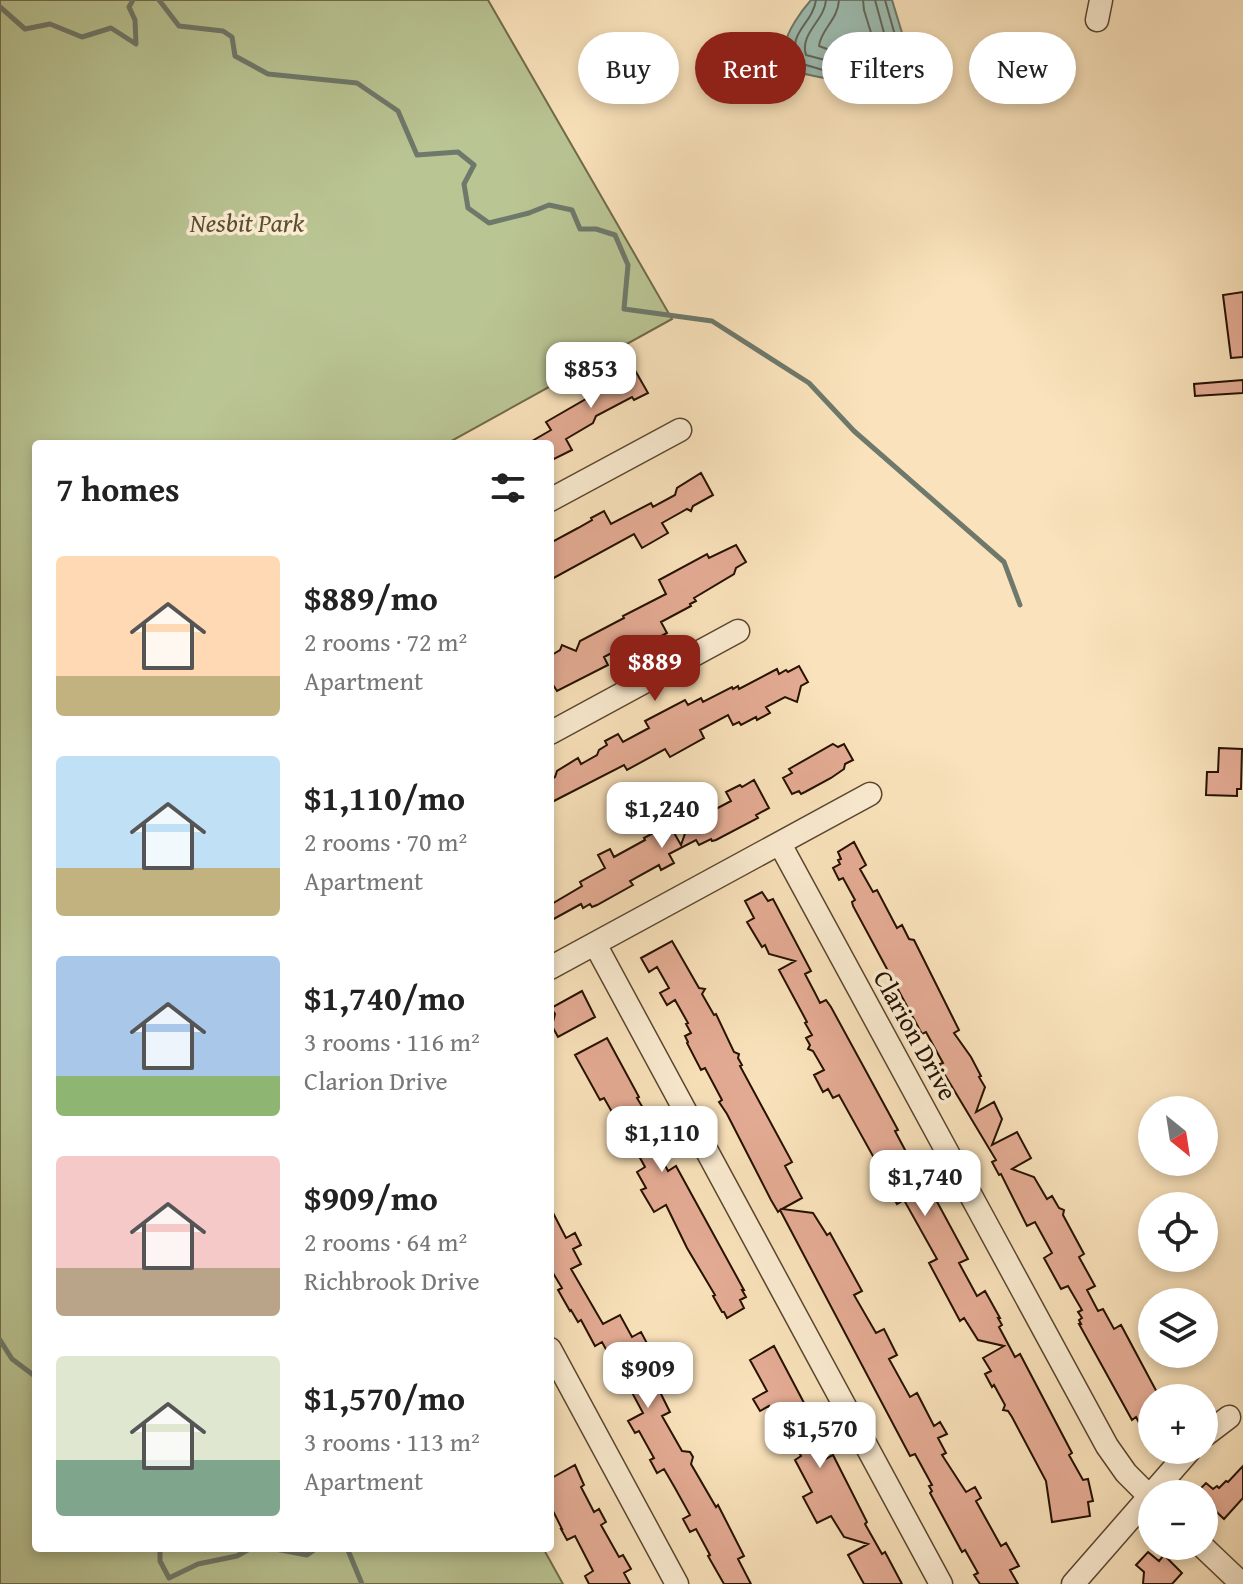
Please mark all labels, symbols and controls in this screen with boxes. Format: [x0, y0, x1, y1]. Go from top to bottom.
chip: Buy [578, 32, 679, 104]
chip: Rent [695, 32, 806, 104]
chip: Filters [822, 32, 953, 104]
chip: New [969, 32, 1076, 104]
park label: Nesbit Park [189, 203, 304, 242]
pin: $853 [544, 342, 638, 410]
text: $853 [564, 348, 618, 387]
text: 7 homes [56, 464, 180, 513]
icon: filters [486, 466, 530, 510]
text: $889/mo [304, 573, 438, 622]
icon: home [120, 588, 216, 684]
text: 2 rooms · 72 m² [304, 622, 467, 661]
pin: $889 [608, 635, 702, 703]
text: $889 [628, 641, 682, 680]
text: Apartment [304, 661, 423, 700]
text: $1,110/mo [304, 773, 465, 822]
pin: $1,240 [597, 782, 727, 850]
icon: home [120, 788, 216, 884]
text: $1,240 [625, 788, 699, 827]
text: 2 rooms · 70 m² [304, 822, 467, 861]
text: Apartment [304, 861, 423, 900]
street label: Clarion Drive [864, 963, 968, 1107]
text: $1,740/mo [304, 973, 465, 1022]
icon: home [120, 988, 216, 1084]
text: 3 rooms · 116 m² [304, 1022, 480, 1061]
text: Clarion Drive [304, 1061, 448, 1100]
north arrow [1138, 1096, 1218, 1176]
map controls [1138, 1096, 1218, 1560]
pin: $1,110 [597, 1106, 727, 1174]
text: $1,110 [625, 1112, 699, 1151]
pin: $1,740 [860, 1150, 990, 1218]
text: $1,740 [888, 1156, 962, 1195]
text: $909/mo [304, 1173, 438, 1222]
icon: home [120, 1188, 216, 1284]
button: locate [1138, 1192, 1218, 1272]
text: 2 rooms · 64 m² [304, 1222, 467, 1261]
text: Richbrook Drive [304, 1261, 480, 1300]
button: layers [1138, 1288, 1218, 1368]
pin: $909 [601, 1342, 695, 1410]
text: $909 [621, 1348, 675, 1387]
text: $1,570/mo [304, 1373, 465, 1422]
button: + [1138, 1384, 1218, 1464]
icon: home [120, 1388, 216, 1484]
pin: $1,570 [755, 1402, 885, 1470]
text: $1,570 [783, 1408, 857, 1447]
text: 3 rooms · 113 m² [304, 1422, 480, 1461]
text: Apartment [304, 1461, 423, 1500]
button: − [1138, 1480, 1218, 1560]

